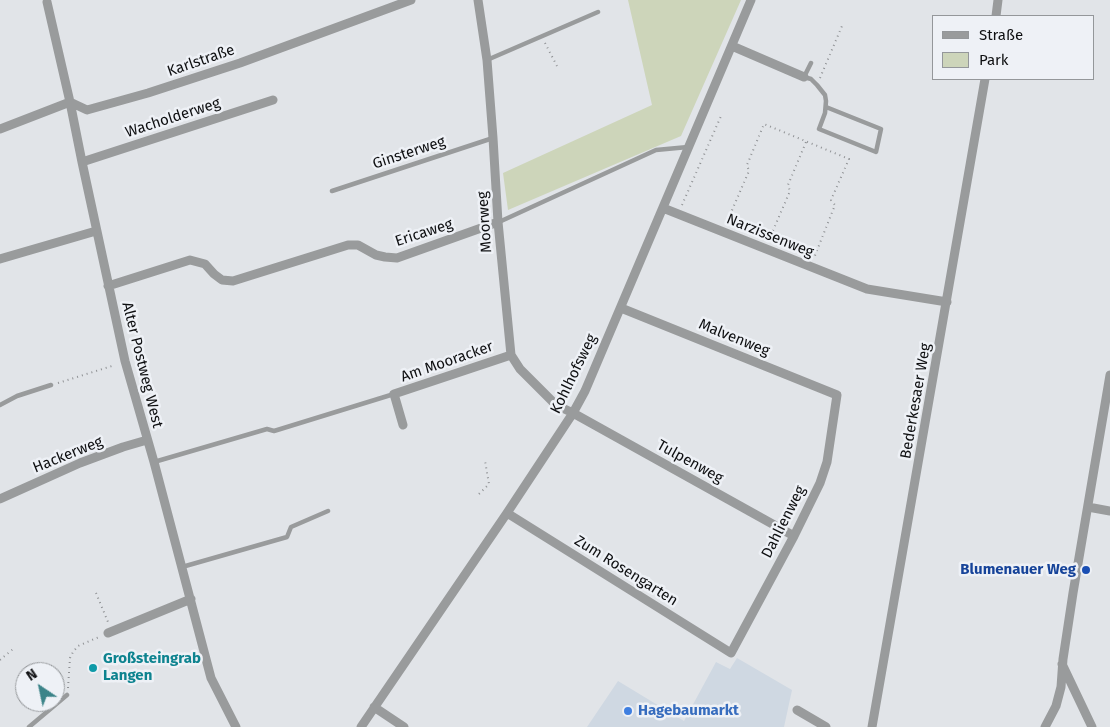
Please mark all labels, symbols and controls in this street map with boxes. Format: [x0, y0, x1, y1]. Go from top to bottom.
legend [932, 15, 1095, 80]
text: Straße [979, 26, 1023, 44]
street label: Karlstraße [165, 41, 237, 81]
text: Park [979, 51, 1009, 69]
street label: Wacholderweg [123, 94, 223, 142]
street label: Ginsterweg [370, 133, 448, 173]
street label: Moorweg [474, 191, 496, 253]
street label: Narzissenweg [724, 210, 816, 262]
street label: Ericaweg [393, 215, 455, 251]
street label: Alter Postweg West [118, 300, 166, 430]
street label: Malvenweg [696, 316, 772, 360]
street label: Kohlhofsweg [547, 331, 601, 417]
street label: Am Mooracker [398, 338, 496, 386]
street label: Bederkesaer Weg [897, 342, 935, 460]
street label: Hackerweg [30, 433, 106, 477]
street label: Tulpenweg [654, 436, 726, 488]
street label: Dahlienweg [758, 483, 810, 561]
street label: Zum Rosengarten [571, 532, 681, 610]
place label: Blumenauer Weg [960, 561, 1076, 579]
marker: Blumenauer Weg [1080, 564, 1092, 576]
place label: Großsteingrab Langen [103, 650, 201, 685]
north arrow [15, 662, 65, 712]
marker: Großsteingrab Langen [87, 662, 99, 674]
text: N [23, 665, 40, 685]
place label: Hagebaumarkt [638, 702, 739, 720]
marker: Hagebaumarkt [622, 705, 634, 717]

